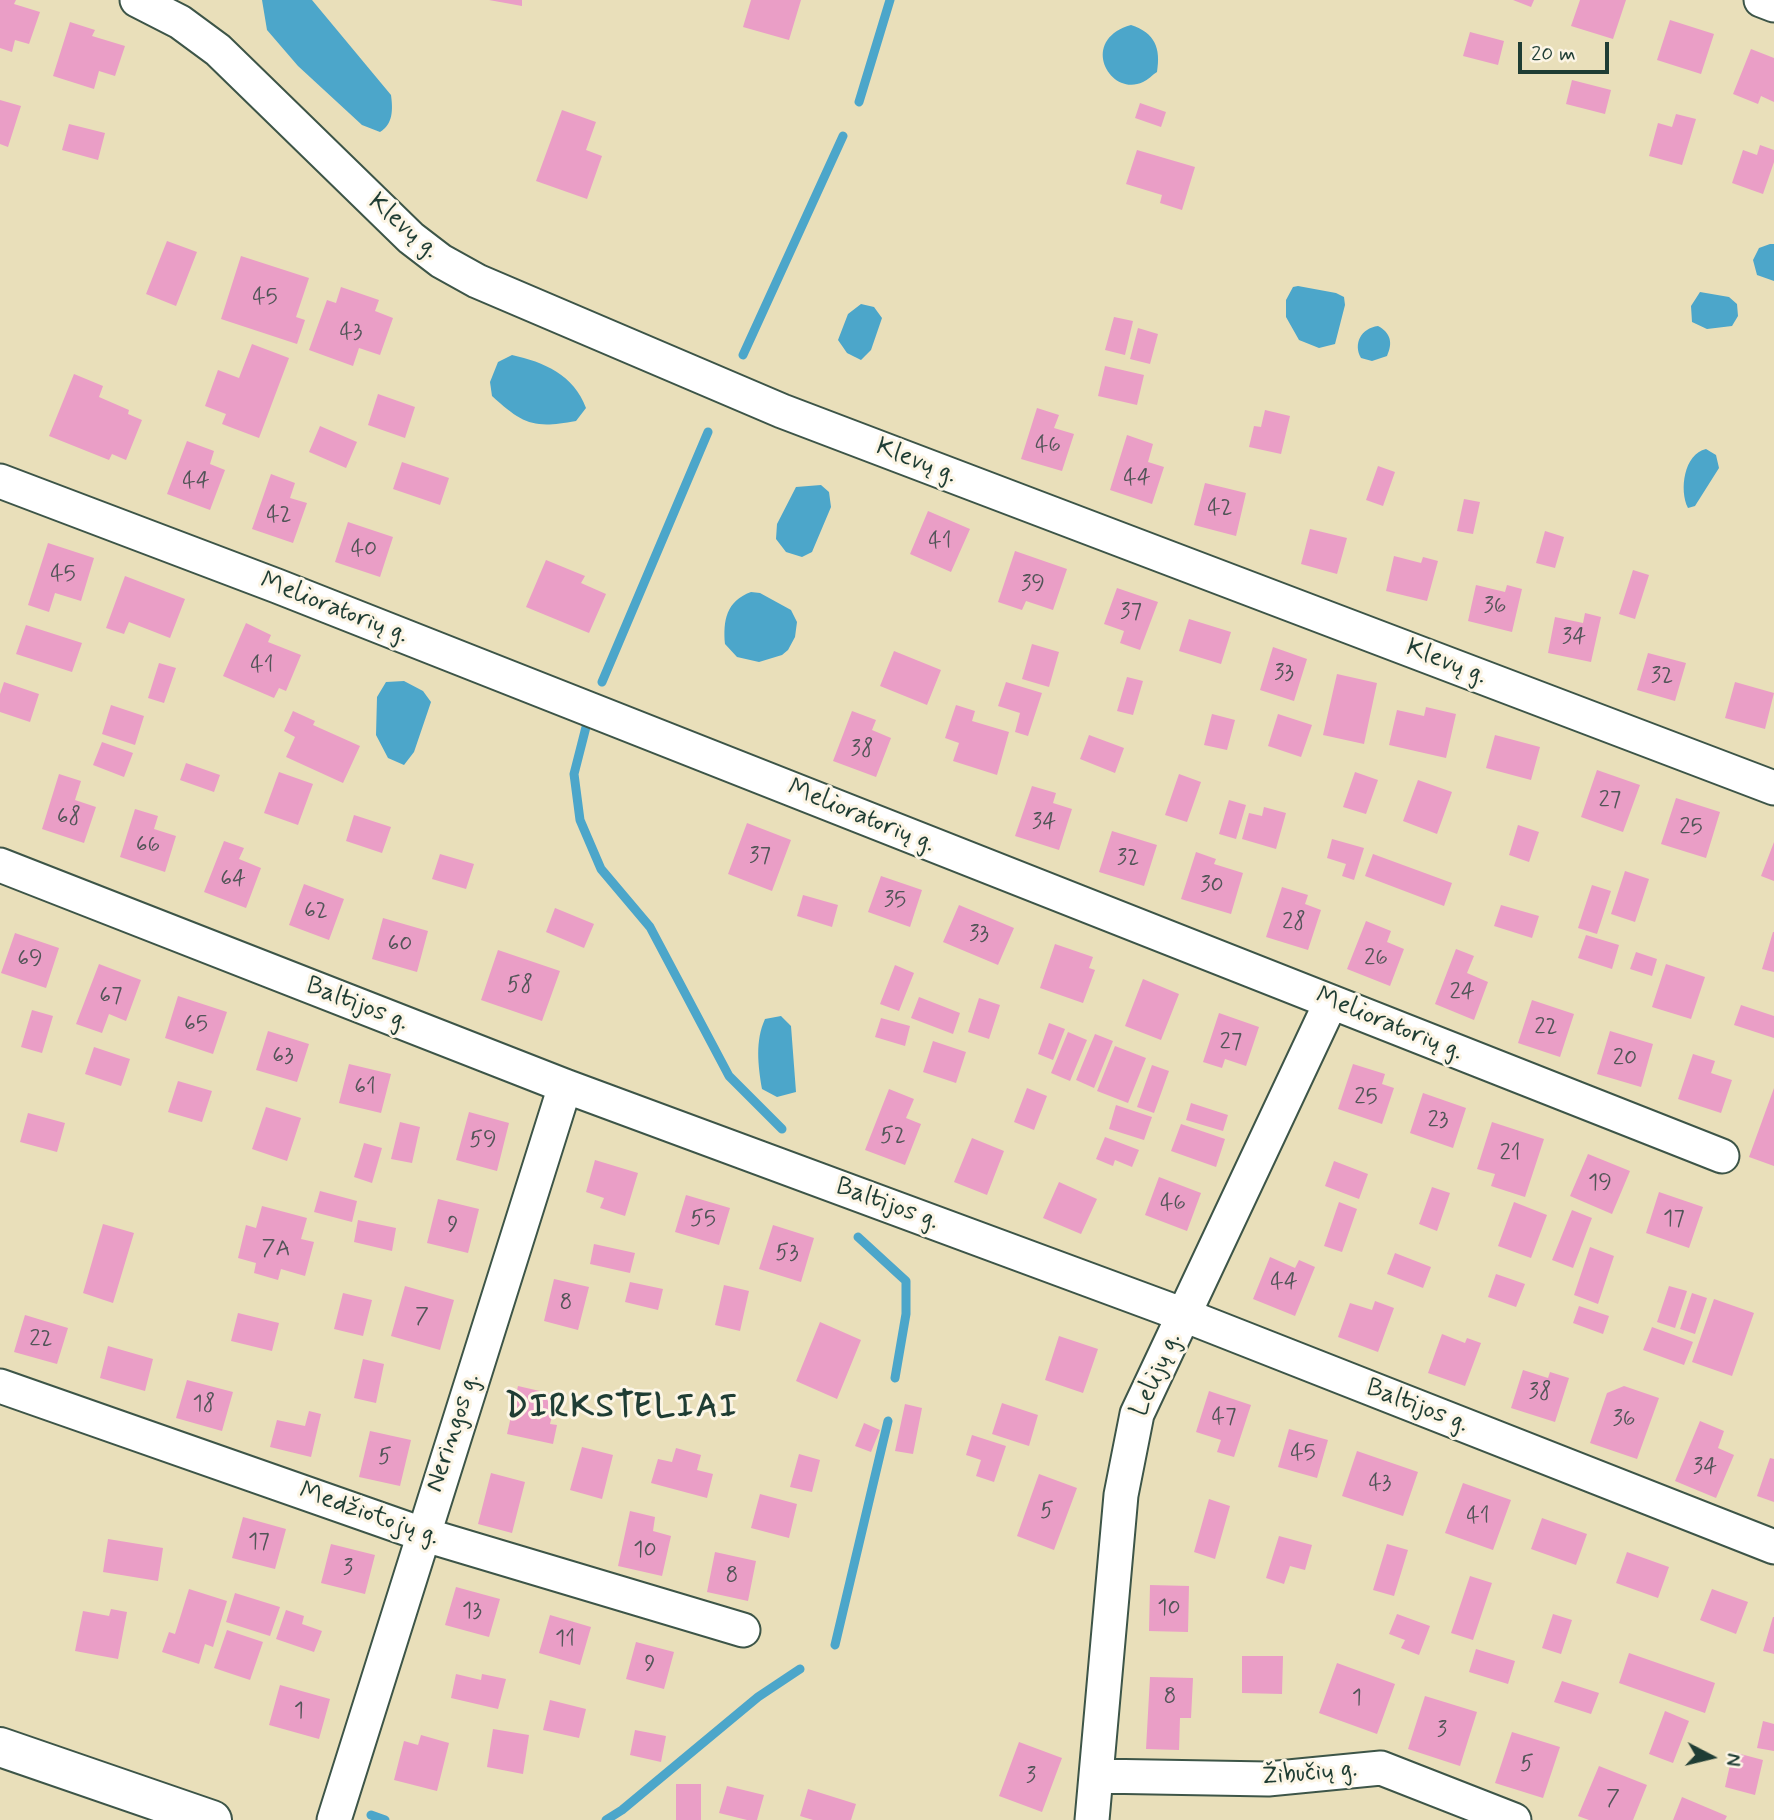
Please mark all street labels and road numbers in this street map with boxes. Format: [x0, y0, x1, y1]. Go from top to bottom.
street label: Klevų g. [361, 188, 445, 266]
street label: Klevų g. [871, 432, 961, 492]
street label: Melioratorių g. [255, 566, 413, 652]
street label: Klevų g. [1401, 633, 1491, 693]
street label: Melioratorių g. [783, 773, 939, 861]
street label: Baltijos g. [301, 971, 413, 1039]
street label: Melioratorių g. [1311, 981, 1467, 1069]
street label: Baltijos g. [831, 1172, 943, 1238]
street label: Lelijų g. [1125, 1328, 1189, 1422]
street label: Neringos g. [420, 1370, 488, 1496]
street label: Baltijos g. [1361, 1373, 1473, 1441]
street label: Medžiotojų g. [295, 1476, 443, 1554]
street label: Žibučių g. [1261, 1754, 1359, 1794]

